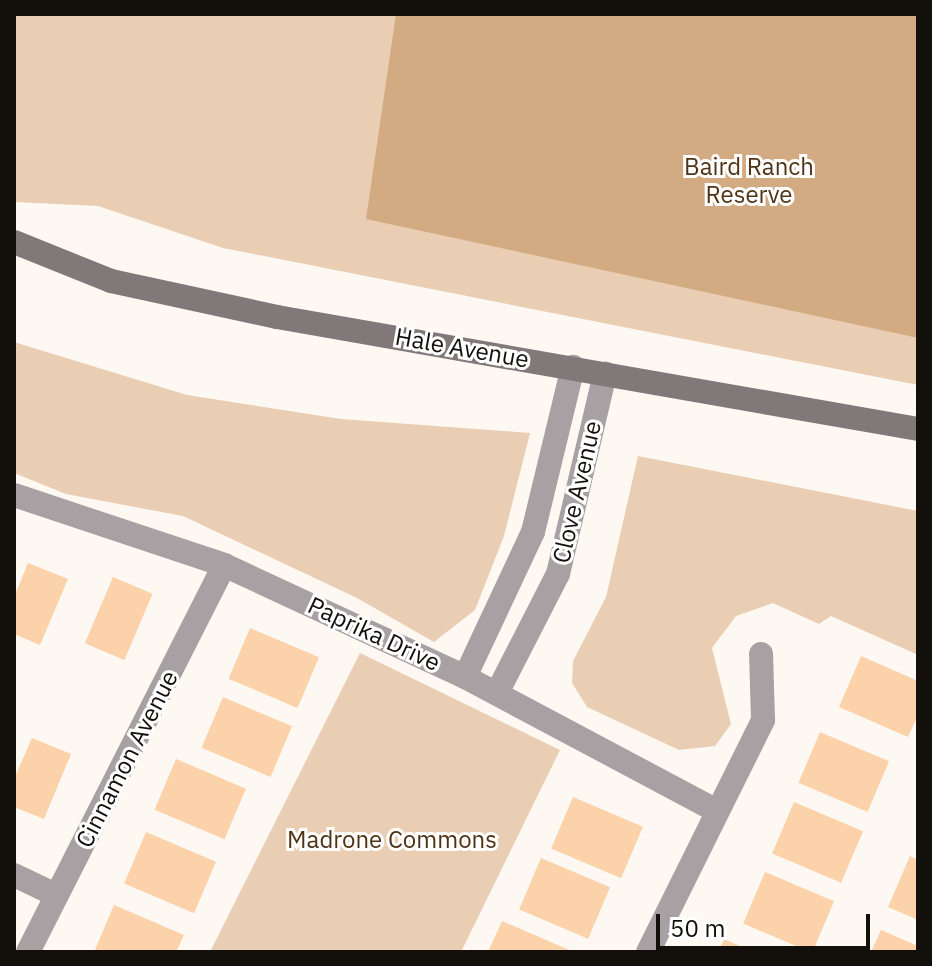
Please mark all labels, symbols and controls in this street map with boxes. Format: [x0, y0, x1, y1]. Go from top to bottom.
park label: Baird Ranch Reserve [684, 153, 814, 209]
street label: Hale Avenue [393, 322, 531, 374]
street label: Clove Avenue [547, 418, 607, 566]
street label: Paprika Drive [303, 591, 445, 677]
street label: Cinnamon Avenue [70, 666, 184, 852]
park label: Madrone Commons [287, 826, 497, 854]
scale bar [660, 898, 874, 948]
text: 50 m [670, 912, 725, 944]

